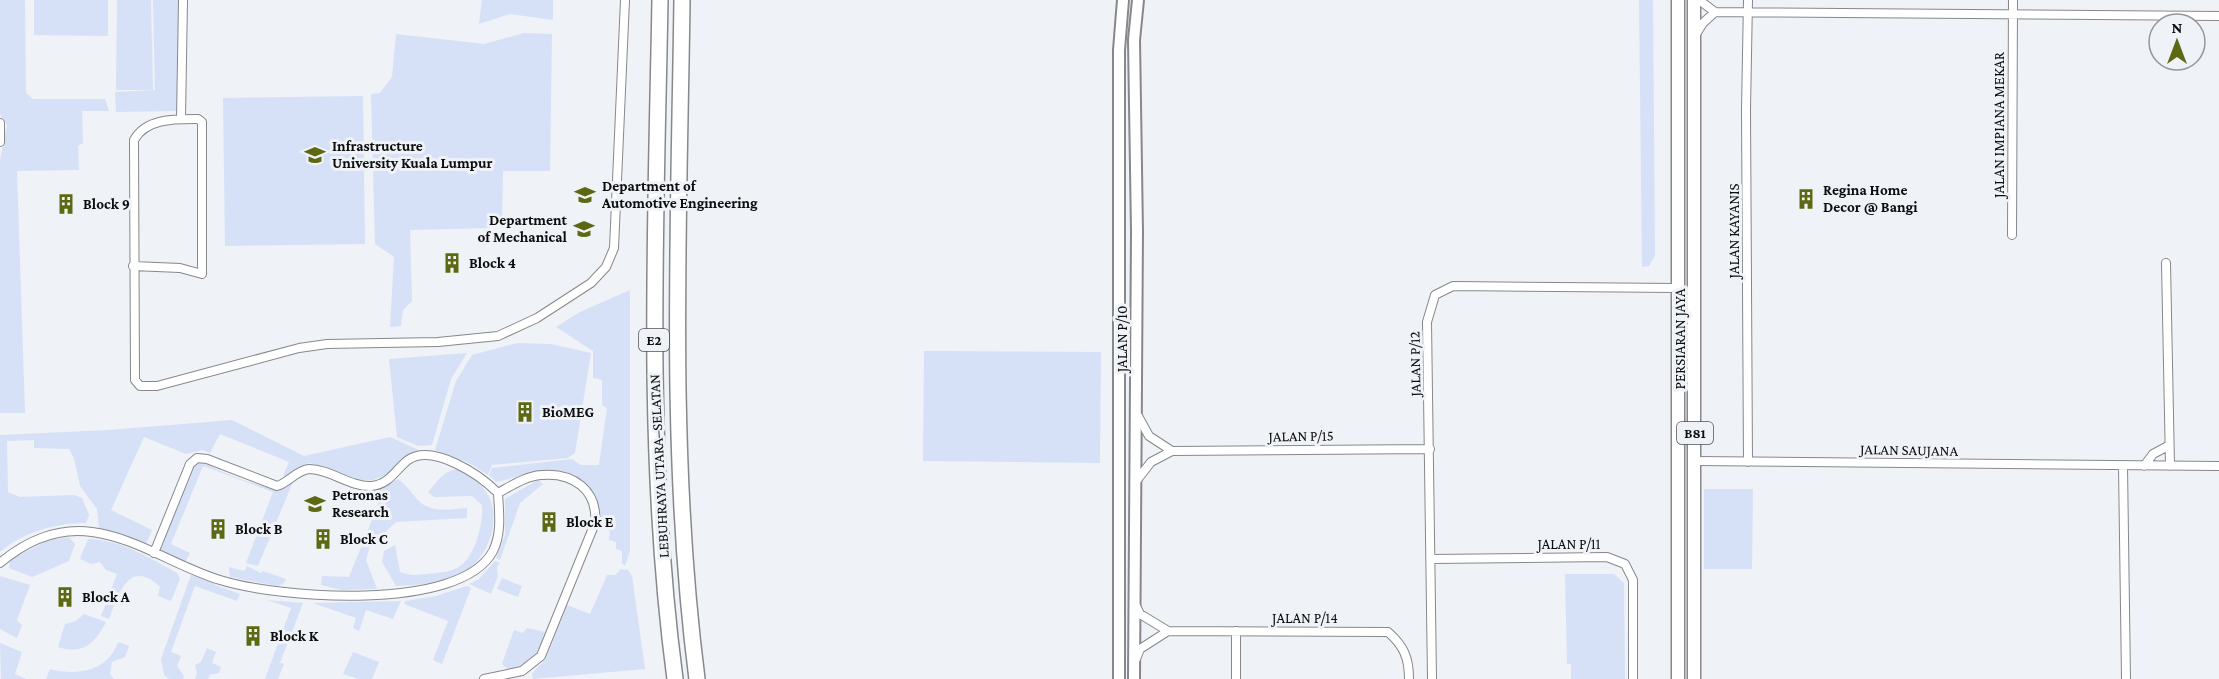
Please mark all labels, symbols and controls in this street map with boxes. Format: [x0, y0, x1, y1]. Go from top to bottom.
north arrow [2147, 12, 2207, 72]
text: N [2172, 19, 2183, 36]
street label: JALAN IMPIANA MEKAR [1991, 51, 2008, 200]
place label: Infrastructure University Kuala Lumpur [332, 138, 493, 171]
school or university icon: Infrastructure University Kuala Lumpur [303, 143, 327, 167]
place label: Department of Automotive Engineering [601, 178, 758, 211]
place label: Regina Home Decor @ Bangi [1823, 182, 1918, 215]
school or university icon: Department of Automotive Engineering [573, 183, 597, 207]
street label: JALAN KAYANIS [1726, 183, 1743, 281]
building icon: Regina Home Decor @ Bangi [1794, 187, 1818, 211]
building icon: Block 9 [54, 192, 78, 216]
place label: Block 9 [83, 196, 130, 212]
place label: Department of Mechanical [478, 212, 568, 245]
school or university icon: Department of Mechanical [572, 217, 596, 241]
building icon: Block 4 [440, 251, 464, 275]
place label: Block 4 [469, 255, 516, 271]
street label: PERSIARAN JAYA [1672, 288, 1689, 390]
street label: JALAN P/10 [1114, 306, 1131, 374]
road number: E2 [639, 329, 669, 351]
street label: JALAN P/12 [1406, 331, 1425, 399]
street label: LEBUHRAYA UTARA–SELATAN [646, 373, 672, 558]
building icon: BioMEG [513, 400, 537, 424]
place label: BioMEG [542, 404, 594, 420]
road number: B81 [1677, 422, 1713, 444]
street label: JALAN P/15 [1266, 427, 1334, 446]
street label: JALAN SAUJANA [1858, 441, 1959, 460]
place label: Petronas Research [332, 487, 390, 520]
school or university icon: Petronas Research [303, 492, 327, 516]
building icon: Block E [537, 510, 561, 534]
place label: Block E [566, 514, 614, 530]
building icon: Block B [206, 517, 230, 541]
place label: Block B [235, 521, 283, 537]
building icon: Block C [311, 527, 335, 551]
place label: Block C [340, 531, 388, 547]
street label: JALAN P/11 [1535, 536, 1601, 553]
building icon: Block A [53, 585, 77, 609]
place label: Block A [82, 589, 131, 605]
street label: JALAN P/14 [1270, 610, 1338, 627]
building icon: Block K [241, 624, 265, 648]
place label: Block K [270, 628, 319, 644]

